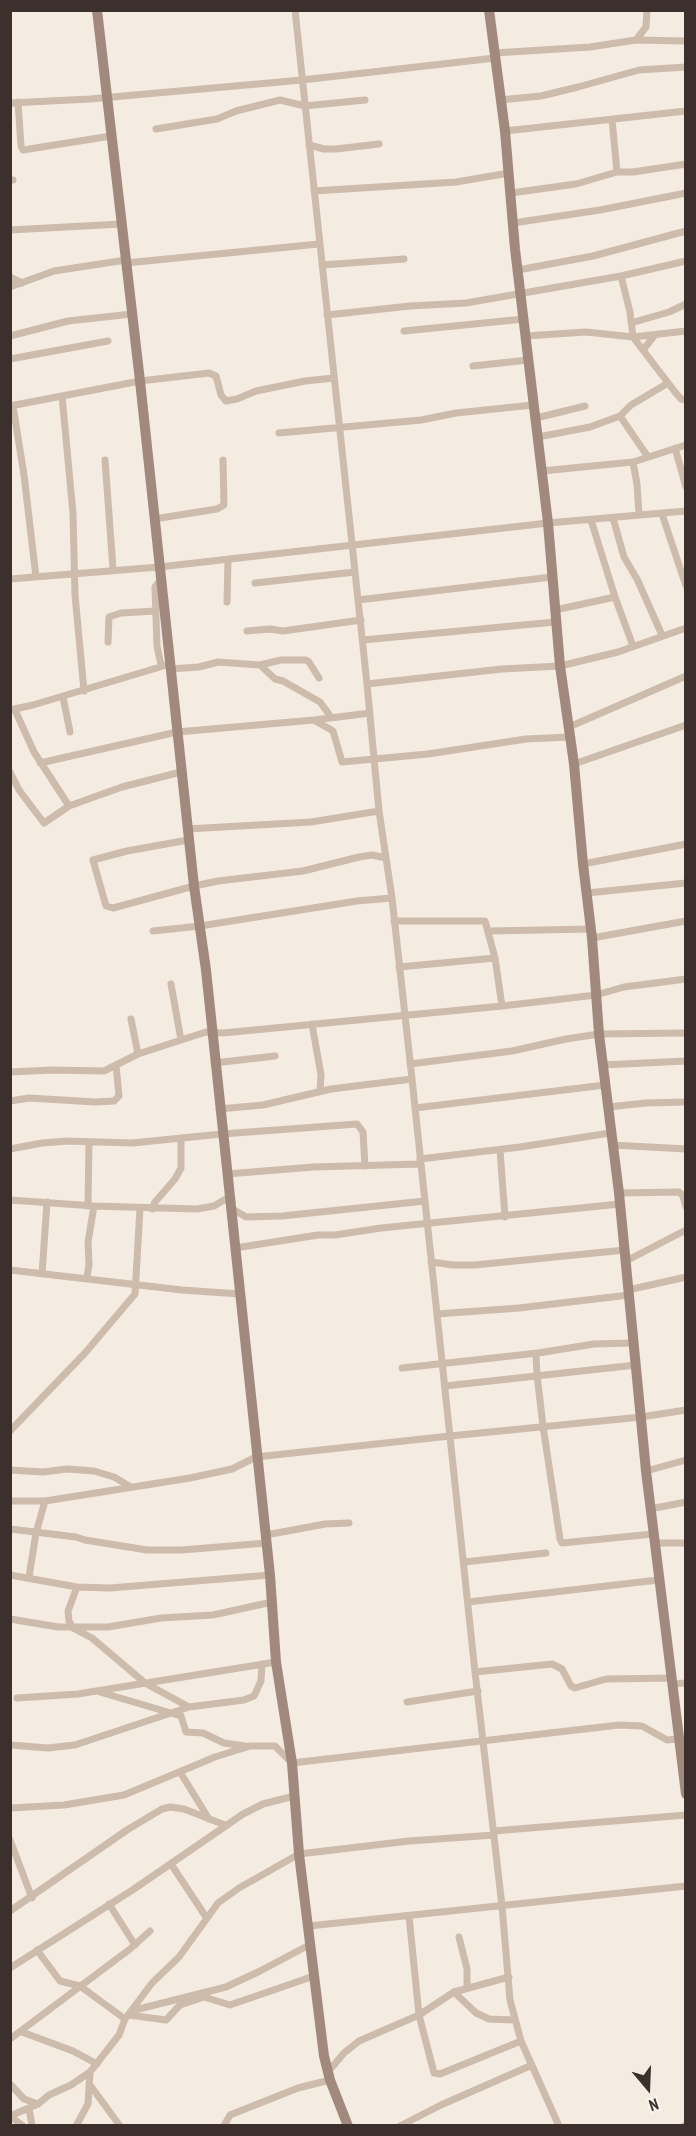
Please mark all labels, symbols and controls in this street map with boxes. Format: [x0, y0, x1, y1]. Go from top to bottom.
north arrow [618, 2058, 678, 2118]
text: N [647, 2094, 661, 2116]

